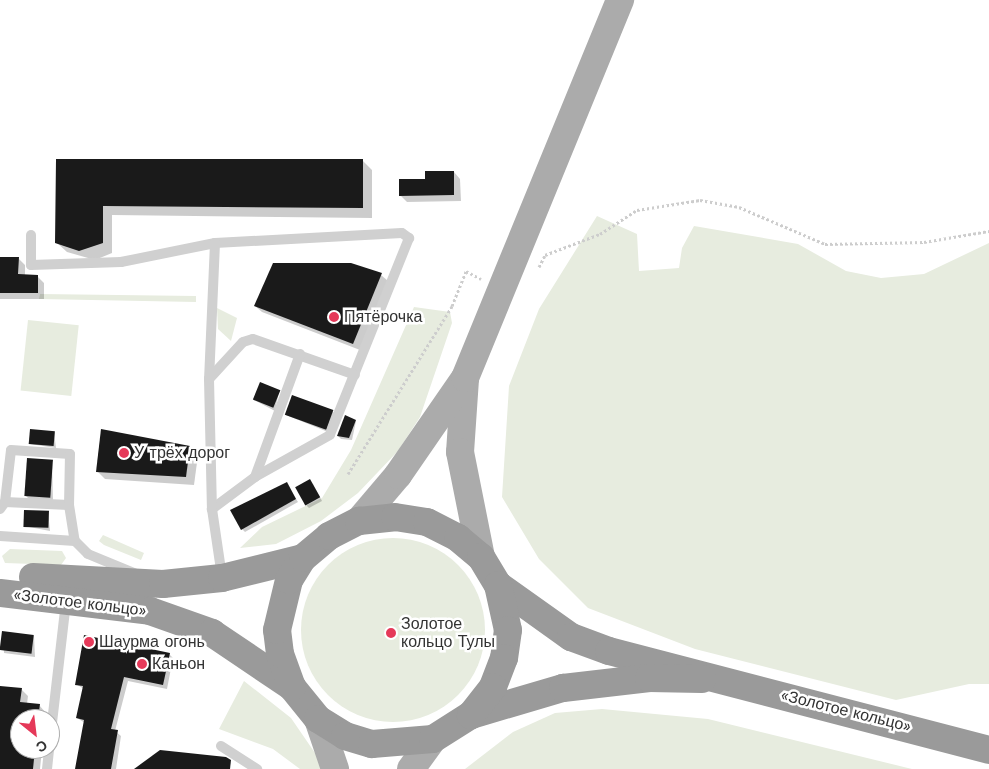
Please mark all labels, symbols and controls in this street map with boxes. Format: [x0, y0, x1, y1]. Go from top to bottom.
place label: Пятёрочка [344, 307, 422, 327]
marker: Пятёрочка [328, 311, 340, 323]
place label: У трёх дорог [134, 443, 230, 463]
marker: У трёх дорог [118, 447, 130, 459]
street label: «Золотое кольцо» [12, 585, 148, 621]
place label: Золотое кольцо Тулы [401, 614, 495, 652]
marker: Золотое кольцо Тулы [385, 627, 397, 639]
place label: Шаурма огонь [99, 632, 205, 652]
marker: Шаурма огонь [83, 636, 95, 648]
place label: Каньон [152, 654, 205, 674]
marker: Каньон [136, 658, 148, 670]
street label: «Золотое кольцо» [779, 686, 913, 736]
north arrow [10, 709, 60, 759]
text: С [33, 737, 50, 756]

